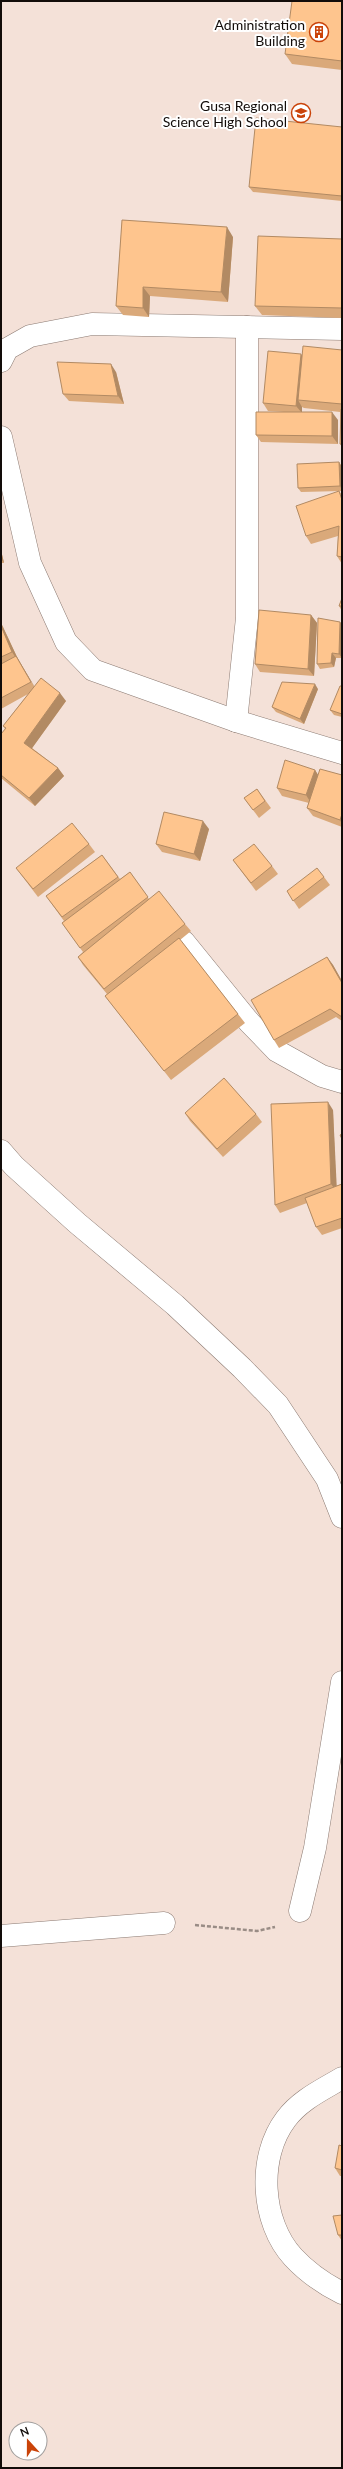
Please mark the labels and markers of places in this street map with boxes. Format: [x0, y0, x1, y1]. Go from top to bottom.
place label: Administration Building [214, 16, 305, 49]
building icon: Administration Building [308, 21, 330, 43]
place label: Gusa Regional Science High School [163, 97, 287, 130]
school or university icon: Gusa Regional Science High School [290, 102, 312, 124]

